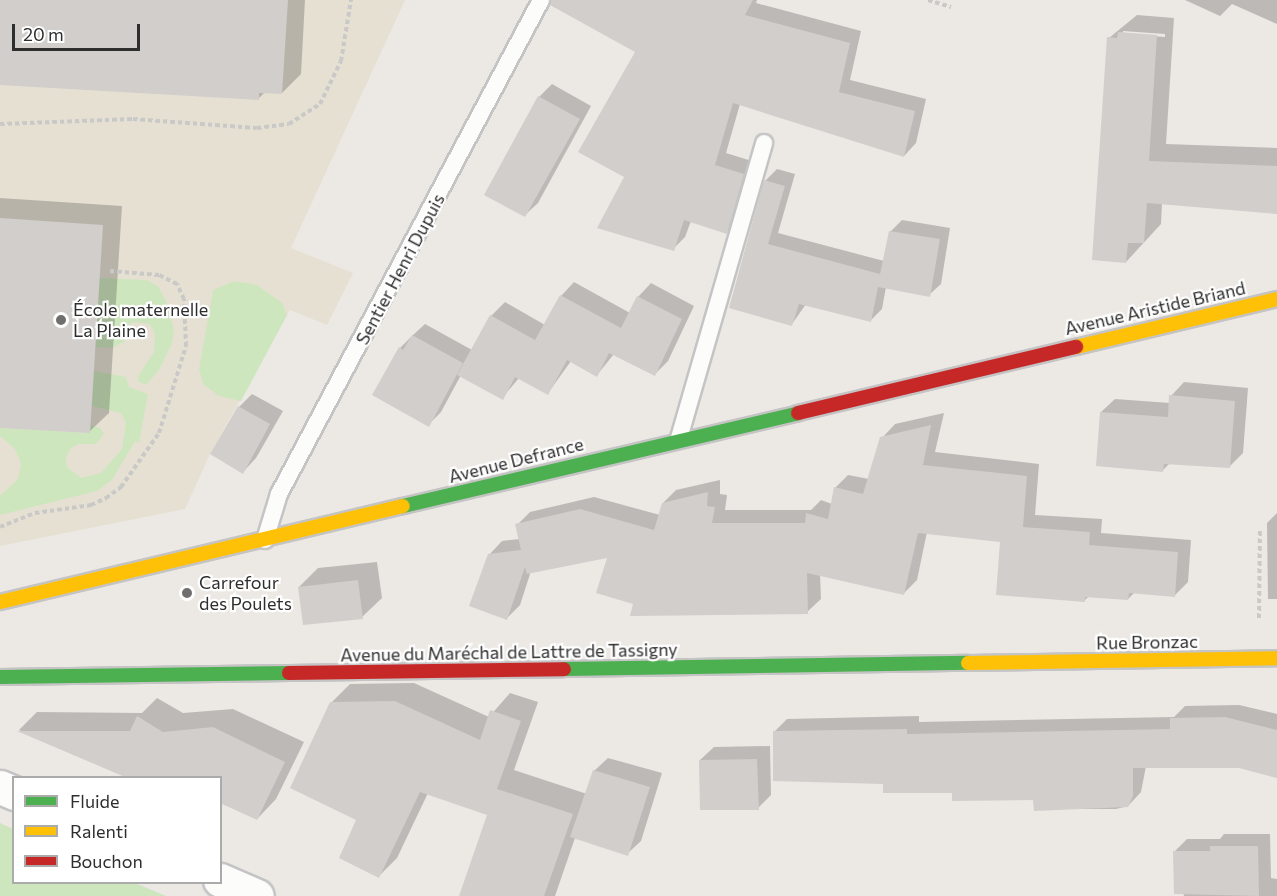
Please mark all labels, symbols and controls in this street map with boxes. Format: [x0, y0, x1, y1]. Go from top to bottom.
scale bar [15, 12, 142, 50]
text: 20 m [23, 23, 64, 45]
street label: Sentier Henri Dupuis [351, 190, 449, 348]
street label: Avenue Aristide Briand [1063, 277, 1247, 339]
place label: École maternelle La Plaine [73, 299, 208, 342]
marker: École maternelle La Plaine [54, 313, 68, 327]
street label: Avenue Defrance [446, 433, 586, 487]
place label: Carrefour des Poulets [199, 572, 292, 614]
marker: Carrefour des Poulets [180, 586, 194, 600]
street label: Rue Bronzac [1096, 630, 1198, 654]
street label: Avenue du Maréchal de Lattre de Tassigny [340, 638, 678, 666]
legend [12, 776, 222, 884]
text: Fluide [70, 790, 119, 812]
text: Ralenti [70, 820, 128, 842]
text: Bouchon [70, 850, 143, 872]

